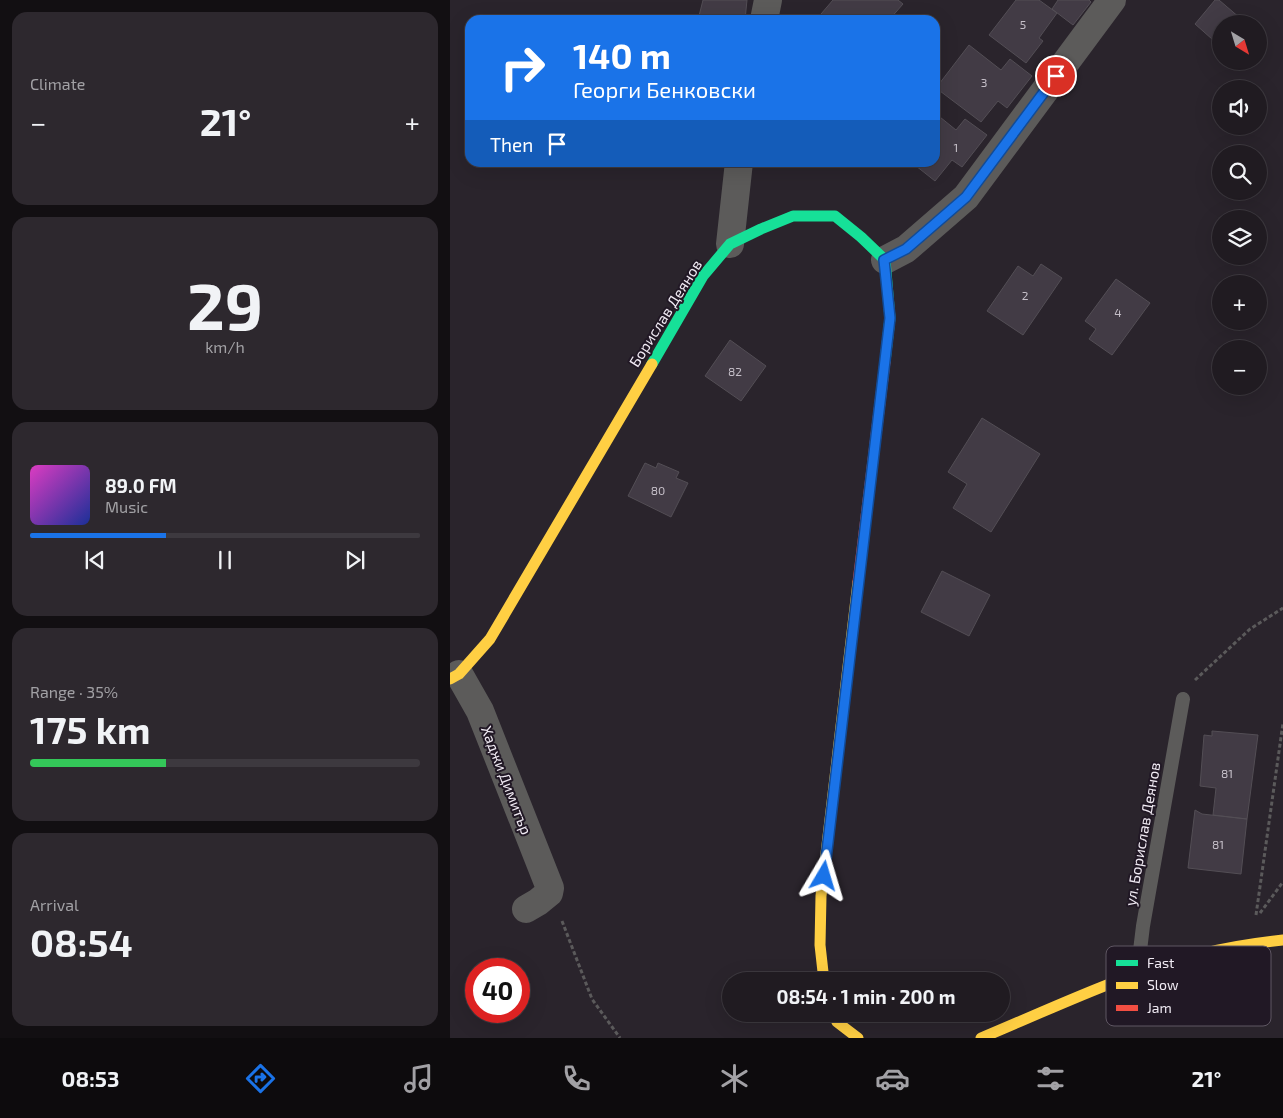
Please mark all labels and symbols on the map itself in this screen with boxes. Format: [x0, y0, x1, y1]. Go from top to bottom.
north arrow [1212, 15, 1268, 70]
house number: 5 [1020, 17, 1026, 31]
pin [1035, 55, 1077, 97]
house number: 3 [981, 75, 987, 89]
house number: 1 [954, 140, 958, 154]
street label: Борислав Деянов [625, 256, 705, 370]
house number: 2 [1022, 288, 1029, 302]
house number: 4 [1114, 305, 1122, 319]
house number: 82 [728, 364, 742, 378]
house number: 80 [651, 483, 665, 497]
street label: Хаджи Димитър [478, 723, 536, 837]
street label: ул. Борислав Деянов [1120, 761, 1165, 908]
house number: 81 [1221, 766, 1233, 780]
house number: 81 [1212, 837, 1224, 851]
position arrow [797, 849, 849, 901]
legend [1106, 946, 1271, 1026]
text: Fast [1147, 954, 1174, 971]
speed limit sign: 40 [465, 958, 530, 1023]
text: Slow [1147, 976, 1179, 993]
text: Jam [1147, 999, 1172, 1016]

